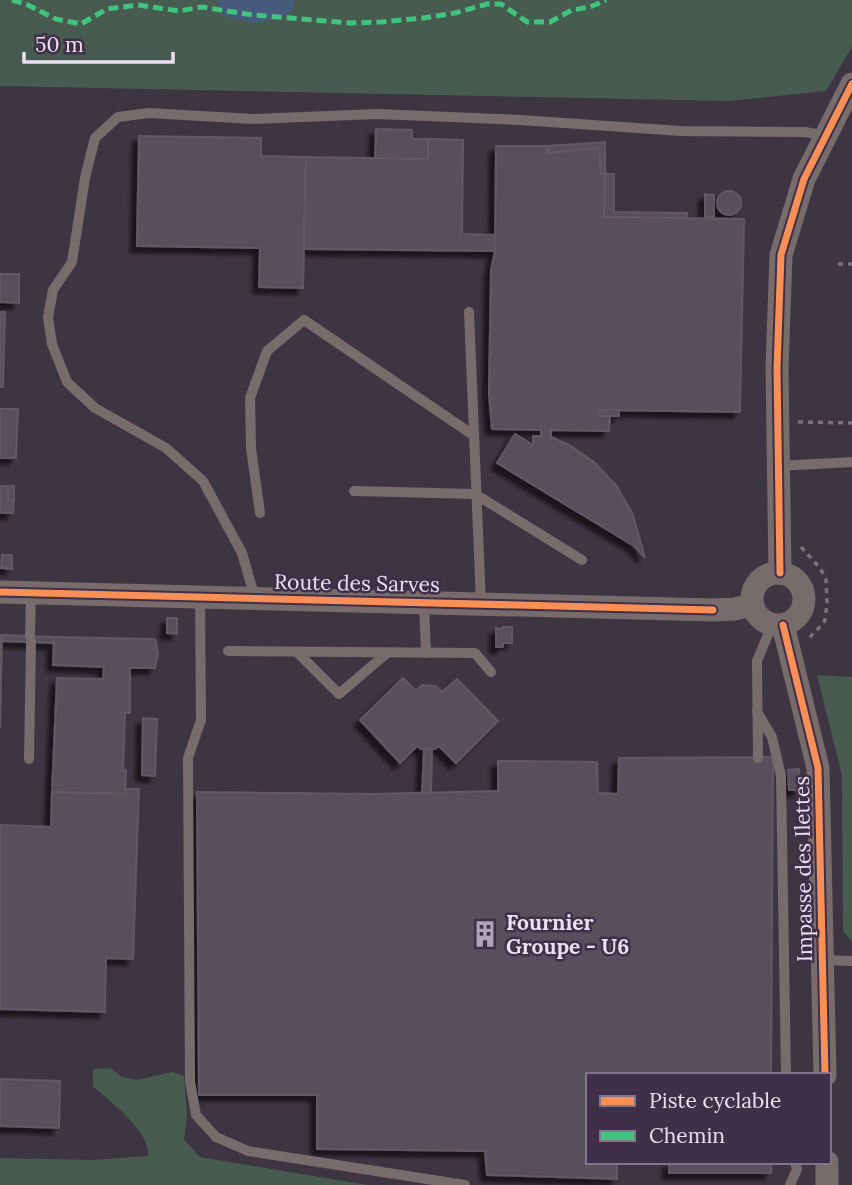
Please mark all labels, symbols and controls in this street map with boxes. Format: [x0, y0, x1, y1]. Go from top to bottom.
scale bar [24, 21, 173, 65]
text: 50 m [35, 31, 84, 58]
street label: Route des Sarves [274, 568, 440, 598]
street label: Impasse des Ilettes [788, 776, 818, 962]
place label: Fournier Groupe - U6 [506, 909, 629, 960]
building icon: Fournier Groupe - U6 [470, 919, 500, 949]
legend [586, 1073, 831, 1164]
text: Piste cyclable [649, 1087, 781, 1114]
text: Chemin [649, 1122, 725, 1149]

